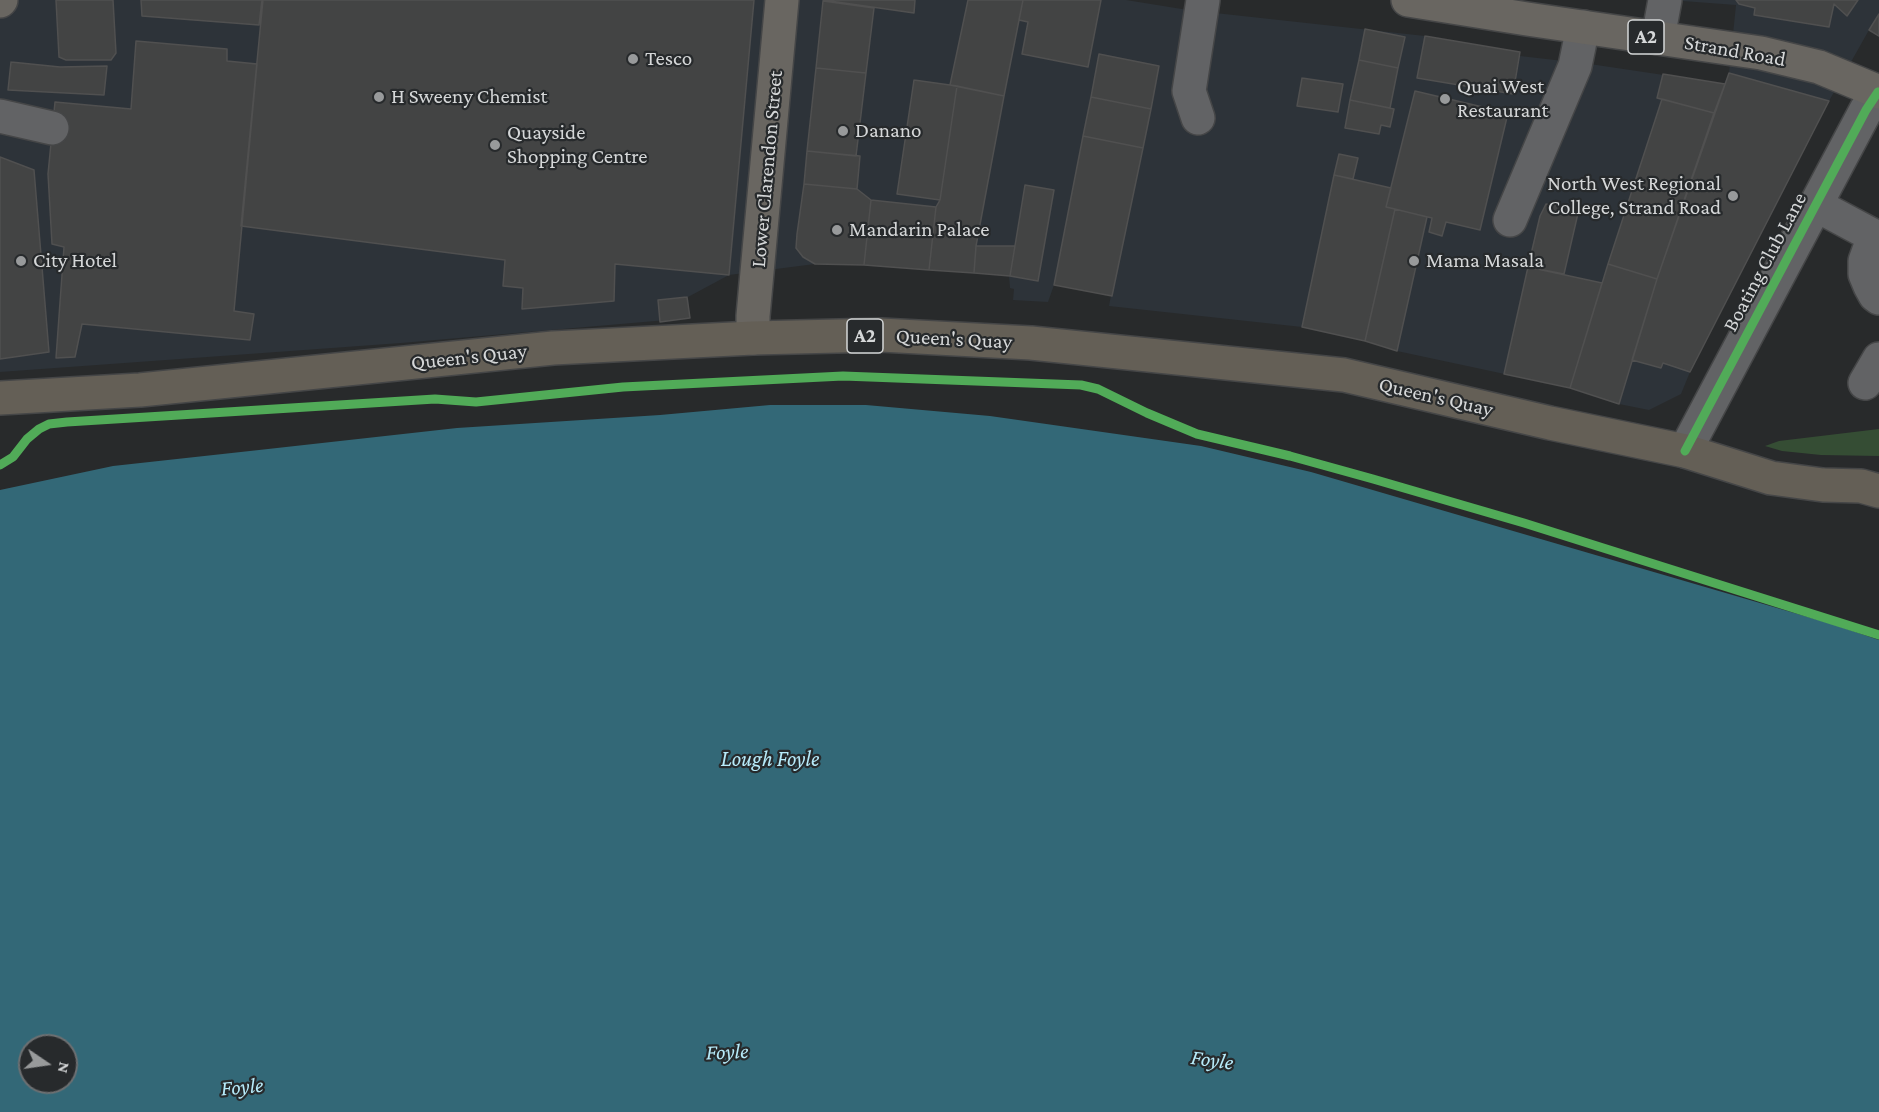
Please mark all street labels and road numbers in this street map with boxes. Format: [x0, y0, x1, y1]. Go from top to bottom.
road number: A2 [1628, 20, 1664, 54]
street label: Strand Road [1682, 30, 1788, 72]
street label: Lower Clarendon Street [746, 69, 788, 269]
street label: Boating Club Lane [1718, 188, 1812, 336]
road number: A2 [847, 319, 883, 353]
street label: Queen's Quay [895, 323, 1013, 355]
street label: Queen's Quay [410, 338, 528, 376]
street label: Queen's Quay [1376, 372, 1496, 422]

